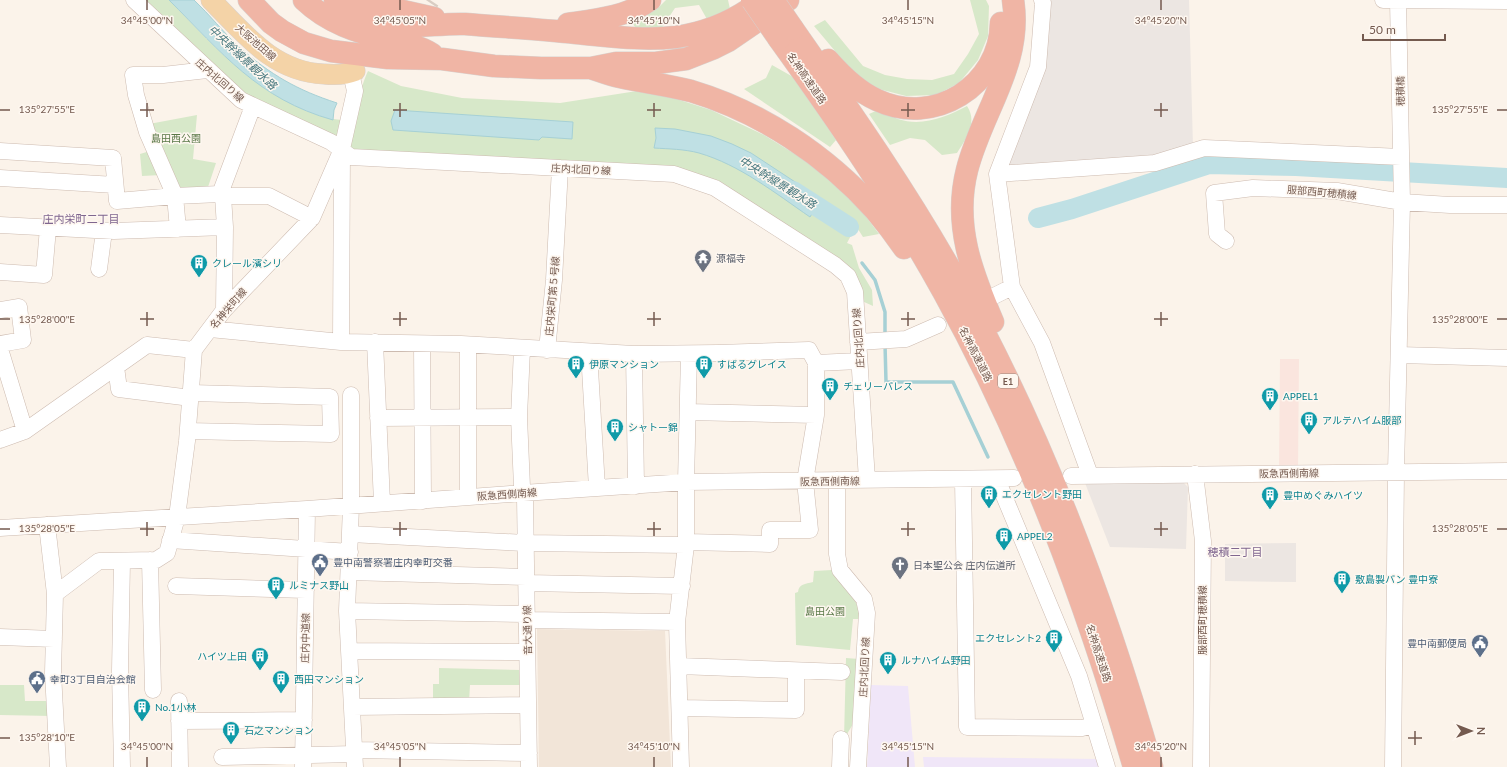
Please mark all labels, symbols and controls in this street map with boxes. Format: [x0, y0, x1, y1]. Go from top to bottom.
text: 34°45'00"N [121, 14, 173, 26]
text: 34°45'05"N [374, 14, 426, 26]
text: 34°45'10"N [628, 14, 680, 26]
text: 34°45'15"N [882, 14, 934, 26]
text: 34°45'20"N [1135, 14, 1187, 26]
scale bar [1363, 16, 1445, 42]
street label: 大阪池田線 [233, 21, 279, 63]
water label: 中央幹線景観水路 [206, 22, 280, 92]
text: 50 m [1369, 22, 1396, 37]
street label: 名神高速道路 [785, 50, 829, 106]
street label: 庄内北回り線 [193, 56, 247, 104]
street label: 穂積橋 [1394, 76, 1406, 106]
text: 135°27'55"E [19, 103, 75, 115]
text: 135°27'55"E [1432, 103, 1488, 115]
park label: 島田西公園 [151, 132, 201, 144]
water label: 中央幹線景観水路 [737, 153, 820, 211]
street label: 庄内北回り線 [551, 161, 611, 177]
street label: 服部西町穂積線 [1287, 183, 1357, 201]
district label: 庄内栄町二丁目 [43, 212, 120, 225]
temple icon: 源福寺 [693, 248, 713, 273]
place label: 源福寺 [716, 252, 746, 264]
building icon: クレール濱シリ [189, 253, 209, 278]
street label: 庄内栄町第５号線 [543, 256, 561, 336]
place label: クレール濱シリ [212, 257, 282, 269]
street label: 名神栄町線 [207, 285, 249, 331]
street label: 庄内北回り線 [850, 308, 866, 368]
text: 135°28'00"E [19, 313, 75, 325]
text: 135°28'00"E [1432, 313, 1488, 325]
street label: 名神高速道路 [957, 325, 995, 383]
building icon: 伊原マンション [566, 354, 586, 379]
building icon: すばるグレイス [694, 354, 714, 379]
place label: 伊原マンション [589, 358, 659, 370]
place label: すばるグレイス [717, 358, 787, 370]
road number: E1 [998, 374, 1018, 388]
building icon: チェリーパレス [820, 376, 840, 401]
place label: チェリーパレス [843, 380, 913, 392]
building icon: APPEL1 [1260, 386, 1280, 411]
place label: APPEL1 [1283, 390, 1319, 402]
building icon: アルテハイム服部 [1299, 410, 1319, 435]
place label: アルテハイム服部 [1322, 414, 1401, 426]
building icon: シャトー錦 [605, 417, 625, 442]
place label: シャトー錦 [628, 421, 678, 433]
street label: 阪急西側南線 [1259, 466, 1319, 480]
street label: 阪急西側南線 [800, 474, 860, 488]
building icon: エクセレント野田 [979, 484, 999, 509]
building icon: 豊中めぐみハイツ [1260, 485, 1280, 510]
street label: 阪急西側南線 [477, 486, 537, 502]
place label: エクセレント野田 [1002, 488, 1082, 500]
place label: 豊中めぐみハイツ [1283, 489, 1363, 501]
text: 135°28'05"E [19, 522, 75, 534]
text: 135°28'05"E [1432, 522, 1488, 534]
building icon: APPEL2 [994, 526, 1014, 551]
place label: APPEL2 [1017, 530, 1053, 542]
district label: 穂積二丁目 [1208, 545, 1263, 558]
public building icon: 豊中南警察署庄内幸町交番 [310, 552, 330, 577]
church icon: 日本聖公会 庄内伝道所 [890, 555, 910, 580]
place label: 豊中南警察署庄内幸町交番 [333, 556, 453, 568]
place label: 日本聖公会 庄内伝道所 [913, 559, 1016, 571]
building icon: 敷島製パン 豊中寮 [1332, 569, 1352, 594]
place label: 敷島製パン 豊中寮 [1355, 573, 1438, 585]
building icon: ルミナス野山 [266, 575, 286, 600]
place label: ルミナス野山 [289, 579, 349, 591]
street label: 服部西町穂積線 [1196, 585, 1208, 655]
street label: 音大通り線 [521, 605, 533, 655]
park label: 島田公園 [805, 605, 845, 617]
street label: 庄内中道線 [299, 613, 311, 663]
street label: 名神高速道路 [1084, 623, 1114, 683]
building icon: エクセレント2 [1044, 628, 1064, 653]
place label: エクセレント2 [975, 632, 1041, 644]
public building icon: 豊中南郵便局 [1470, 633, 1490, 658]
street label: 庄内北回り線 [856, 637, 872, 697]
place label: 豊中南郵便局 [1407, 637, 1467, 649]
building icon: ハイツ上田 [250, 646, 270, 671]
place label: ハイツ上田 [197, 650, 247, 662]
building icon: ルナハイム野田 [878, 650, 898, 675]
place label: ルナハイム野田 [901, 654, 971, 666]
public building icon: 幸町3丁目自治会館 [27, 669, 47, 694]
building icon: 西田マンション [271, 669, 291, 694]
place label: 幸町3丁目自治会館 [50, 673, 136, 685]
place label: 西田マンション [294, 673, 364, 685]
building icon: No.1小林 [132, 697, 152, 722]
place label: No.1小林 [155, 701, 196, 713]
north arrow [1451, 711, 1491, 751]
building icon: 石之マンション [221, 720, 241, 745]
place label: 石之マンション [244, 724, 314, 736]
text: N [1475, 727, 1488, 735]
text: 135°28'10"E [19, 731, 75, 743]
text: 34°45'00"N [121, 740, 173, 752]
text: 34°45'05"N [374, 740, 426, 752]
text: 34°45'10"N [628, 740, 680, 752]
text: 34°45'15"N [882, 740, 934, 752]
text: 34°45'20"N [1135, 740, 1187, 752]

